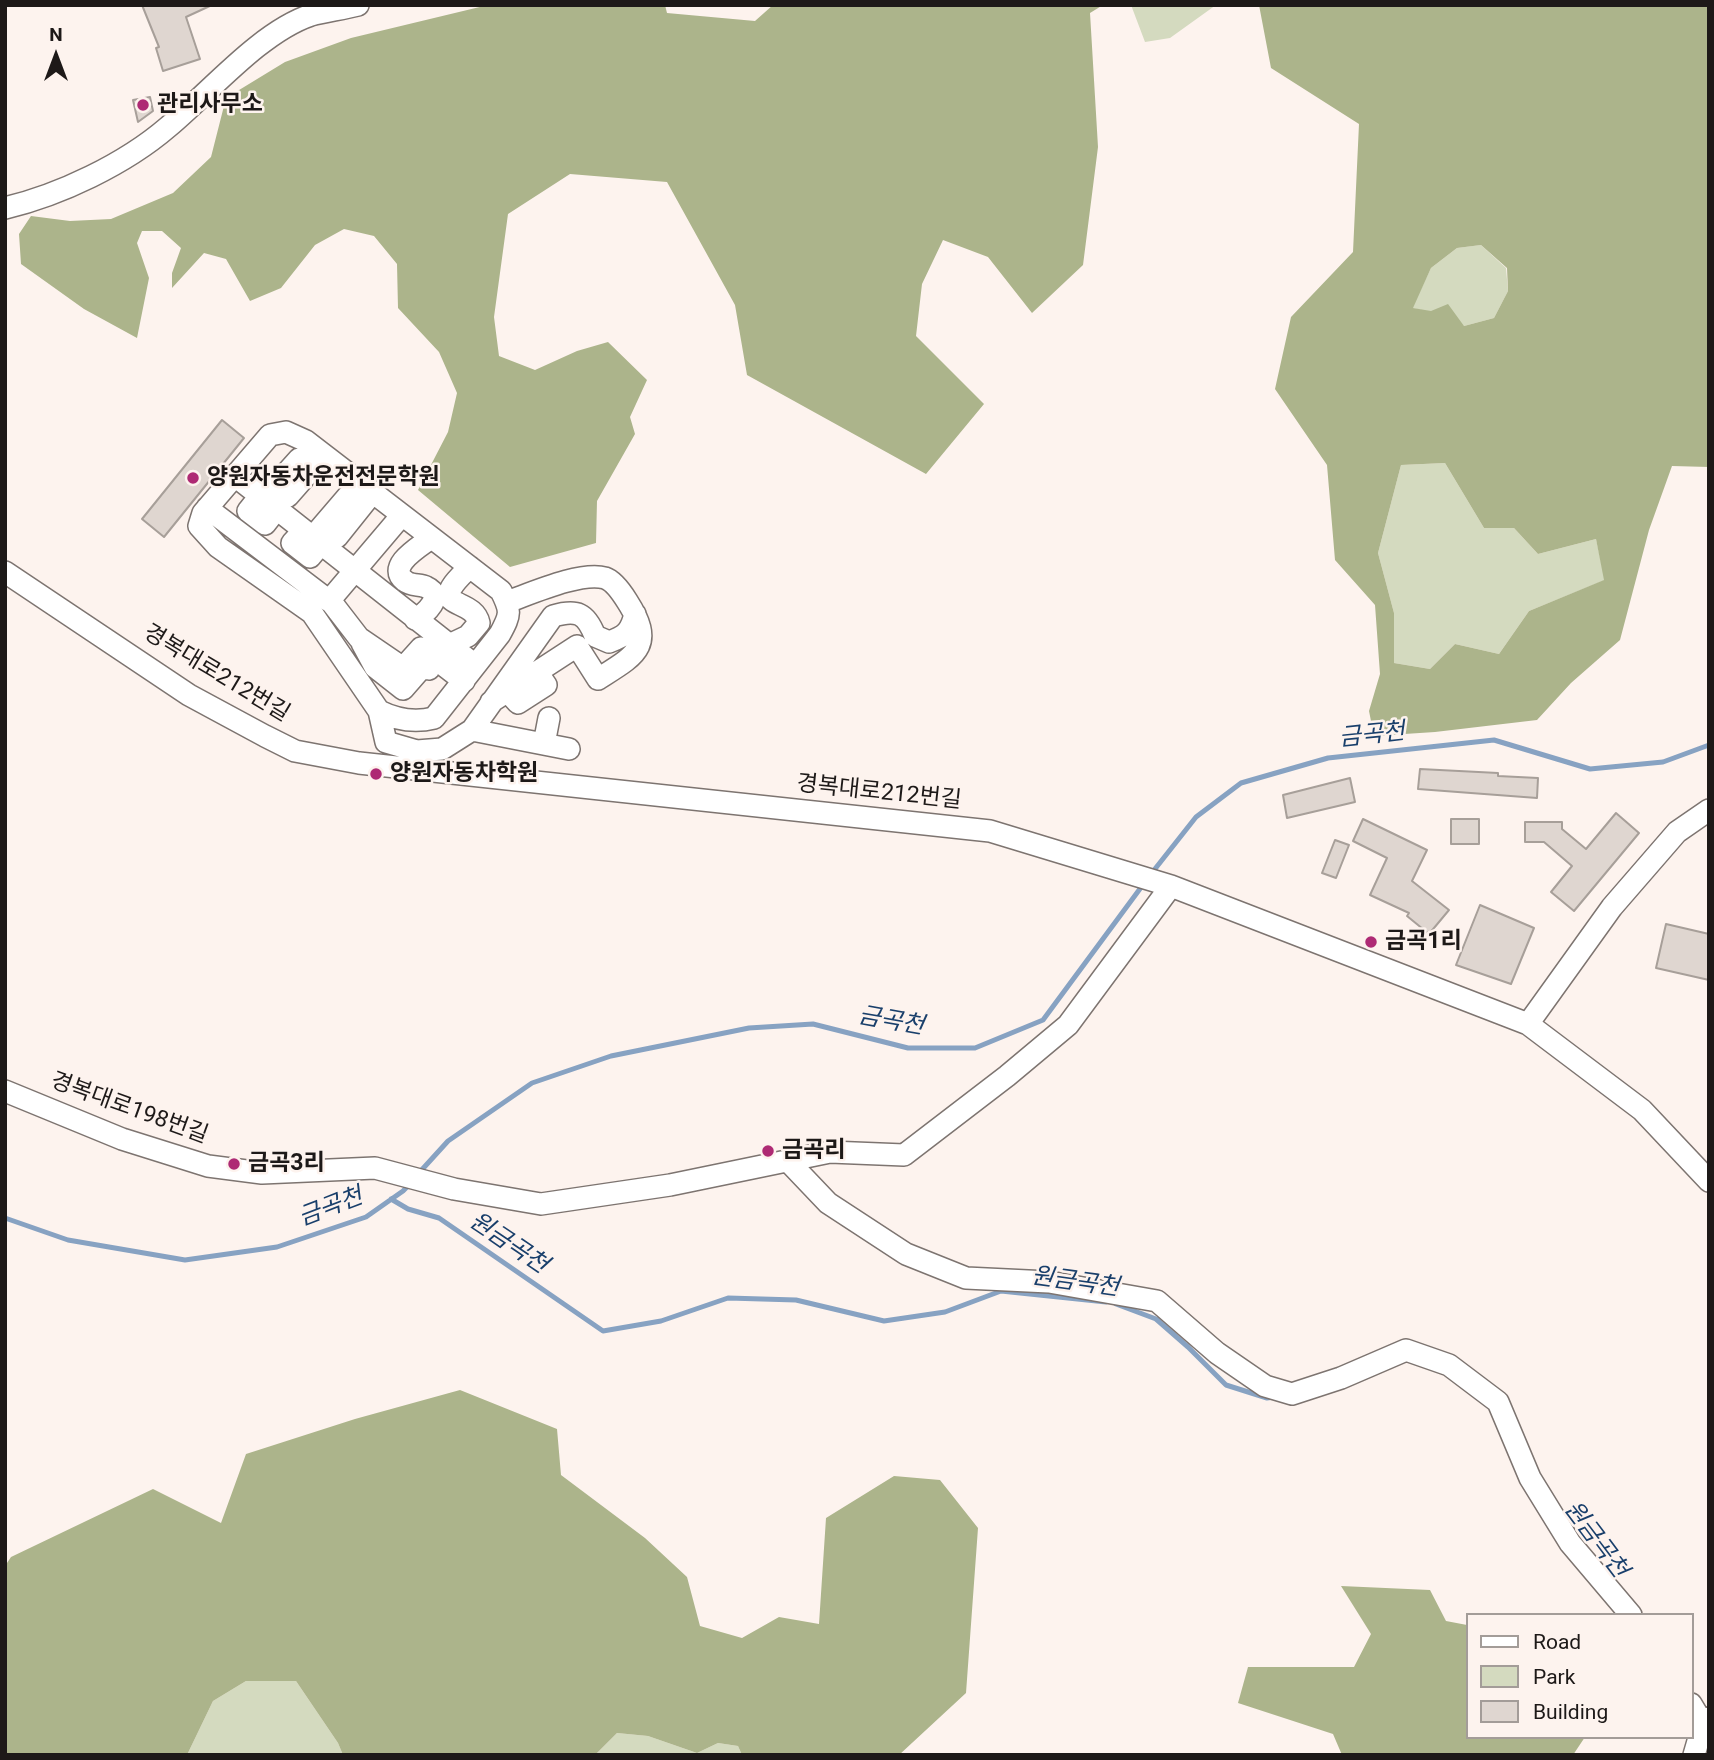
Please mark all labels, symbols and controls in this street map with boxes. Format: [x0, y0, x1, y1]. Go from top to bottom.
north arrow [21, 21, 91, 91]
text: N [49, 23, 63, 46]
place label: 관리사무소 [157, 91, 263, 119]
marker: 관리사무소 [135, 97, 151, 113]
place label: 양원자동차운전전문학원 [207, 464, 440, 492]
marker: 양원자동차운전전문학원 [185, 470, 201, 486]
street label: 경복대로212번길 [138, 619, 294, 729]
water label: 금곡천 [1338, 718, 1406, 754]
place label: 양원자동차학원 [390, 760, 538, 788]
marker: 양원자동차학원 [368, 766, 384, 782]
street label: 경복대로212번길 [795, 771, 963, 815]
place label: 금곡1리 [1385, 928, 1462, 956]
marker: 금곡1리 [1363, 934, 1379, 950]
water label: 금곡천 [856, 1002, 926, 1042]
street label: 경복대로198번길 [46, 1068, 212, 1150]
place label: 금곡리 [782, 1137, 845, 1165]
marker: 금곡리 [760, 1143, 776, 1159]
place label: 금곡3리 [248, 1150, 325, 1178]
marker: 금곡3리 [226, 1156, 242, 1172]
water label: 금곡천 [295, 1183, 367, 1233]
water label: 원금곡천 [463, 1207, 553, 1281]
water label: 원금곡천 [1029, 1263, 1121, 1303]
water label: 원금곡천 [1557, 1496, 1633, 1584]
legend [1466, 1613, 1693, 1739]
text: Road [1533, 1630, 1581, 1654]
text: Park [1533, 1665, 1575, 1689]
text: Building [1533, 1700, 1608, 1724]

